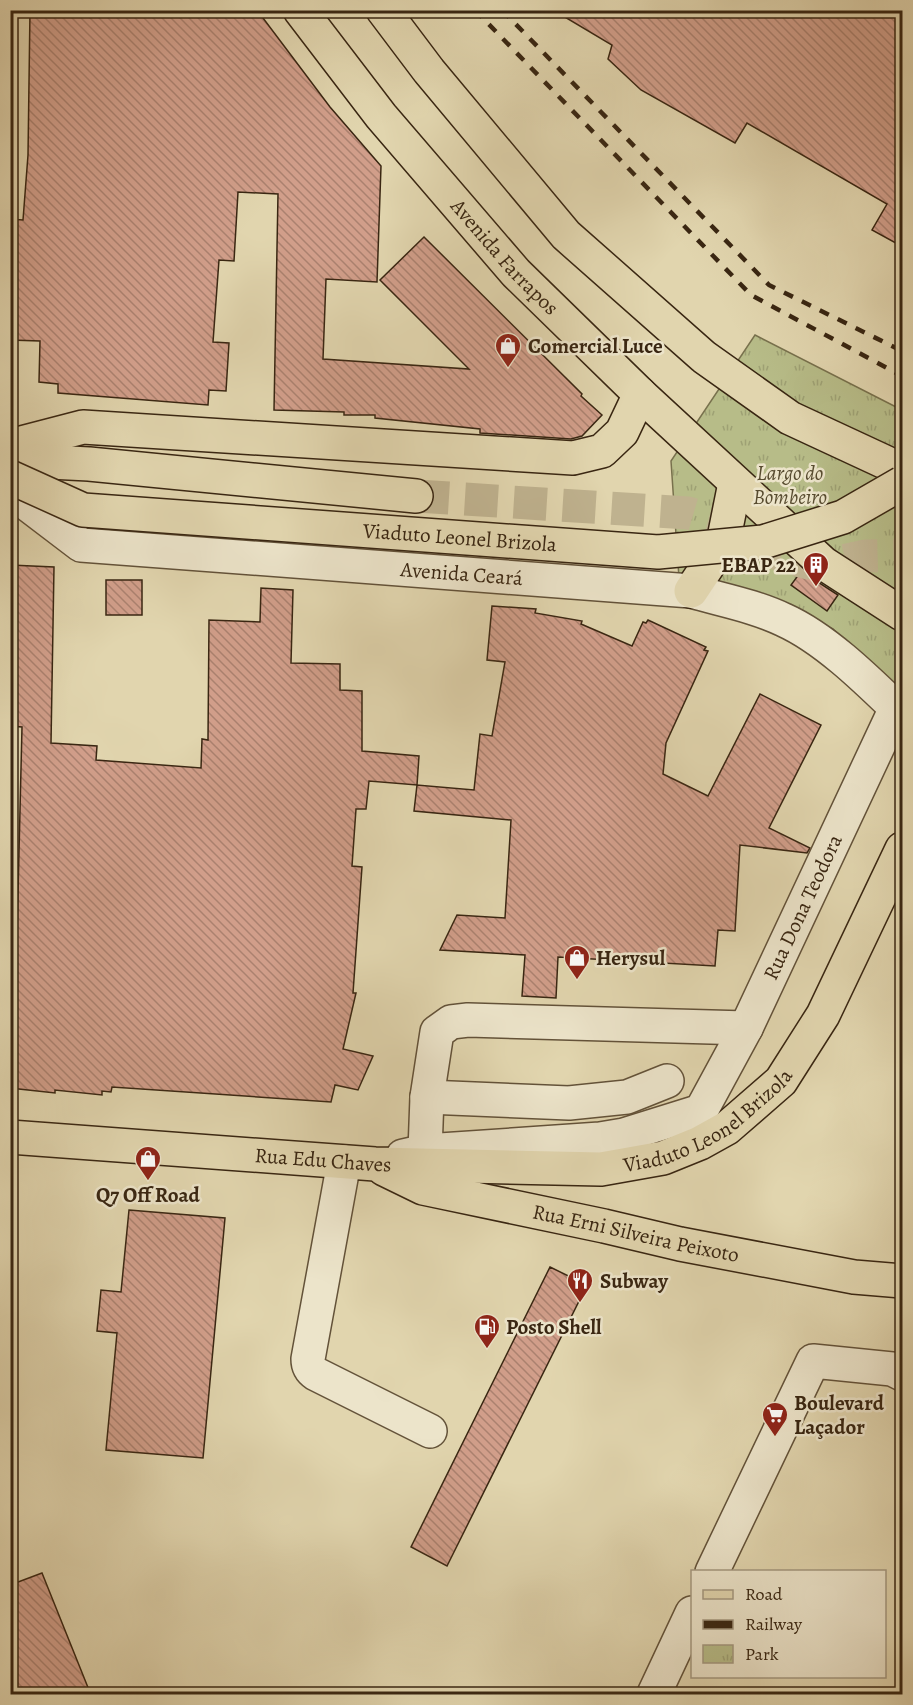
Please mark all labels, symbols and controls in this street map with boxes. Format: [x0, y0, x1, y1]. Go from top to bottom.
street label: Avenida Farrapos [444, 192, 565, 321]
shop icon: Comercial Luce [493, 331, 523, 369]
place label: Comercial Luce [528, 332, 663, 360]
park label: Largo do Bombeiro [753, 459, 827, 511]
street label: Viaduto Leonel Brizola [361, 516, 558, 559]
building icon: EBAP 22 [801, 550, 831, 588]
place label: EBAP 22 [721, 551, 796, 579]
street label: Avenida Ceará [399, 555, 524, 592]
street label: Rua Dona Teodora [757, 829, 849, 984]
shop icon: Herysul [562, 943, 592, 981]
place label: Herysul [596, 944, 666, 972]
street label: Viaduto Leonel Brizola [620, 1063, 799, 1179]
street label: Rua Edu Chaves [254, 1141, 392, 1178]
shop icon: Q7 Off Road [133, 1144, 163, 1182]
place label: Q7 Off Road [96, 1181, 201, 1209]
street label: Rua Erni Silveira Peixoto [530, 1197, 741, 1269]
restaurant icon: Subway [565, 1266, 595, 1304]
place label: Subway [600, 1267, 669, 1295]
fuel station icon: Posto Shell [472, 1312, 502, 1350]
place label: Posto Shell [506, 1313, 602, 1341]
place label: Boulevard Laçador [794, 1389, 885, 1441]
supermarket icon: Boulevard Laçador [760, 1400, 790, 1438]
legend [691, 1570, 886, 1678]
text: Road [745, 1582, 783, 1606]
text: Railway [745, 1612, 803, 1636]
text: Park [745, 1642, 779, 1666]

